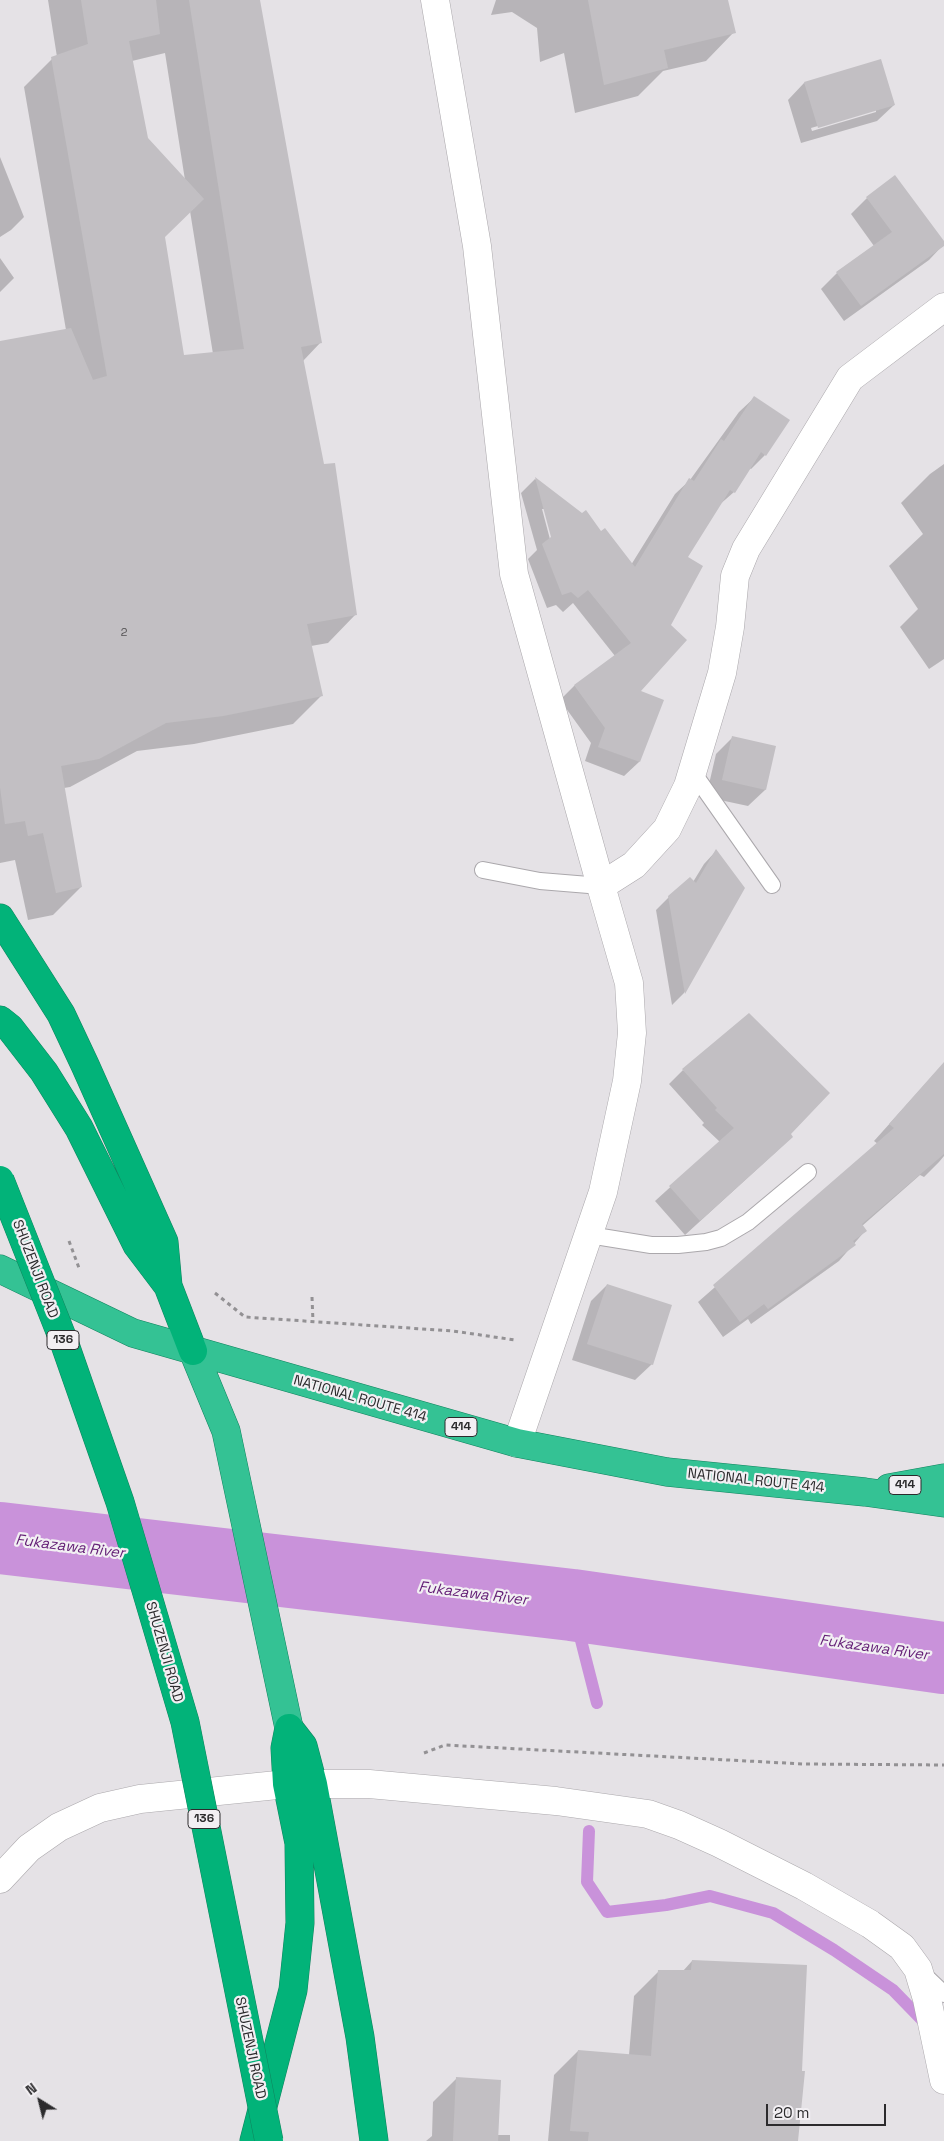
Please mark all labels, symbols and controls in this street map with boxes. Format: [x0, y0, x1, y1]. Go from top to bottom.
house number: 2 [121, 626, 127, 640]
street label: SHUZENJI ROAD [9, 1218, 61, 1320]
road number: 136 [47, 1330, 79, 1350]
street label: NATIONAL ROUTE 414 [292, 1372, 428, 1426]
road number: 414 [445, 1418, 477, 1436]
street label: NATIONAL ROUTE 414 [687, 1465, 825, 1497]
road number: 414 [889, 1476, 921, 1494]
water label: Fukazawa River [14, 1531, 126, 1563]
water label: Fukazawa River [417, 1578, 529, 1610]
street label: SHUZENJI ROAD [142, 1600, 186, 1704]
water label: Fukazawa River [818, 1631, 930, 1665]
road number: 136 [188, 1810, 220, 1828]
street label: SHUZENJI ROAD [231, 1995, 269, 2101]
north arrow [15, 2076, 65, 2126]
text: N [22, 2079, 40, 2099]
scale bar [769, 2094, 889, 2126]
text: 20 m [774, 2103, 809, 2122]

